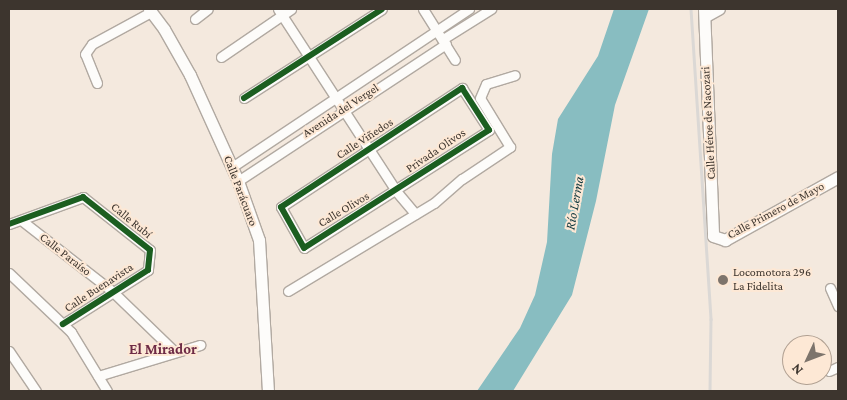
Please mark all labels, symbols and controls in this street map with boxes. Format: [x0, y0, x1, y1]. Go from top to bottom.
street label: Calle Héroe de Nacozari [699, 66, 719, 180]
street label: Avenida del Vergel [300, 81, 382, 141]
street label: Calle Viñedos [334, 115, 396, 163]
street label: Privada Olivos [403, 126, 469, 176]
street label: Calle Parácuaro [220, 154, 260, 228]
water label: Río Lerma [561, 175, 587, 231]
street label: Calle Primero de Mayo [725, 179, 827, 243]
street label: Calle Olivos [316, 189, 372, 231]
street label: Calle Rubí [108, 200, 154, 242]
street label: Calle Paraíso [36, 230, 94, 280]
street label: Calle Buenavista [62, 260, 136, 316]
place label: Locomotora 296 La Fidelita [733, 266, 811, 294]
marker: Locomotora 296 La Fidelita [717, 274, 729, 286]
north arrow [782, 335, 832, 385]
district label: El Mirador [129, 341, 197, 359]
text: N [788, 361, 806, 379]

